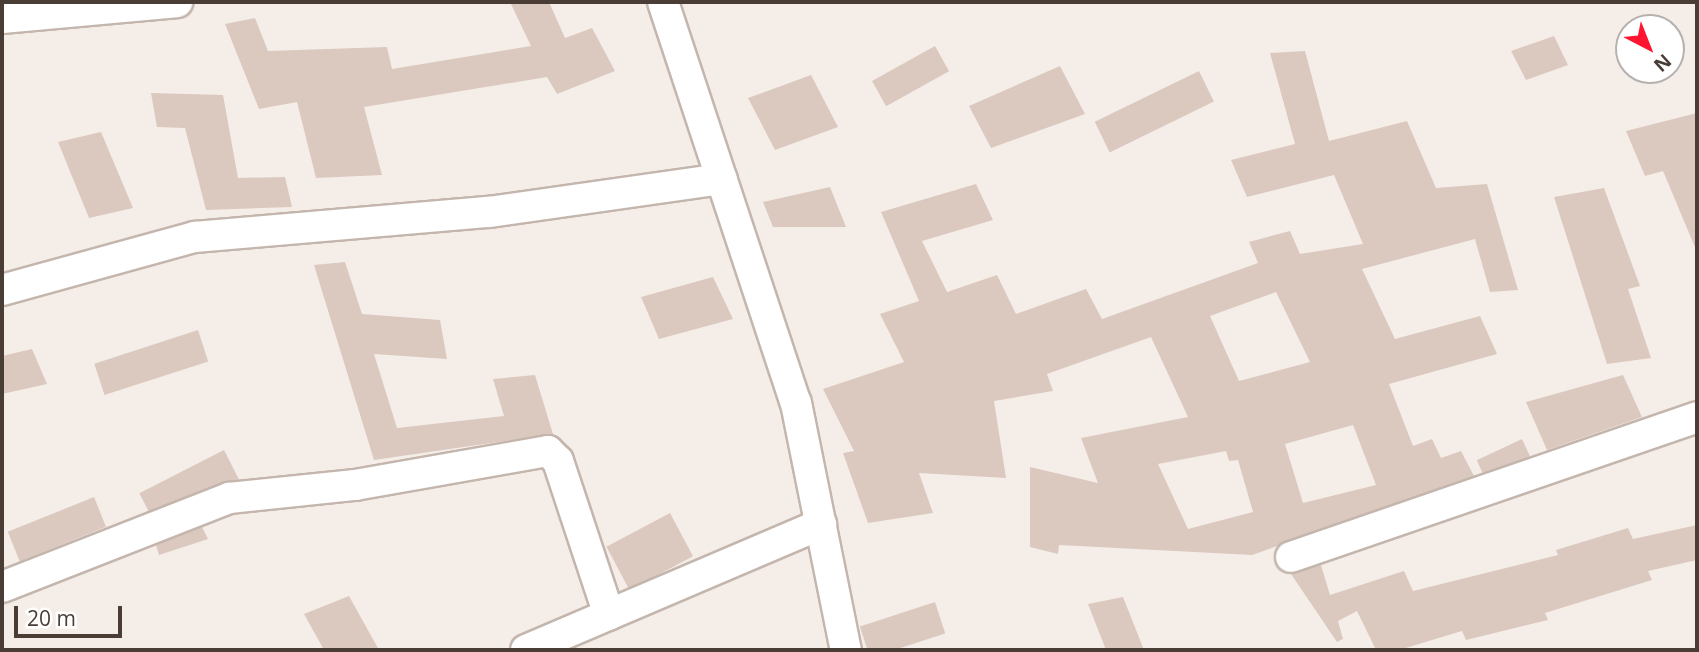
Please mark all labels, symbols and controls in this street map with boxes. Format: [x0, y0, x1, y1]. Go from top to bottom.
north arrow [1615, 14, 1685, 84]
text: N [1648, 48, 1677, 78]
scale bar [18, 592, 126, 636]
text: 20 m [27, 604, 76, 632]

